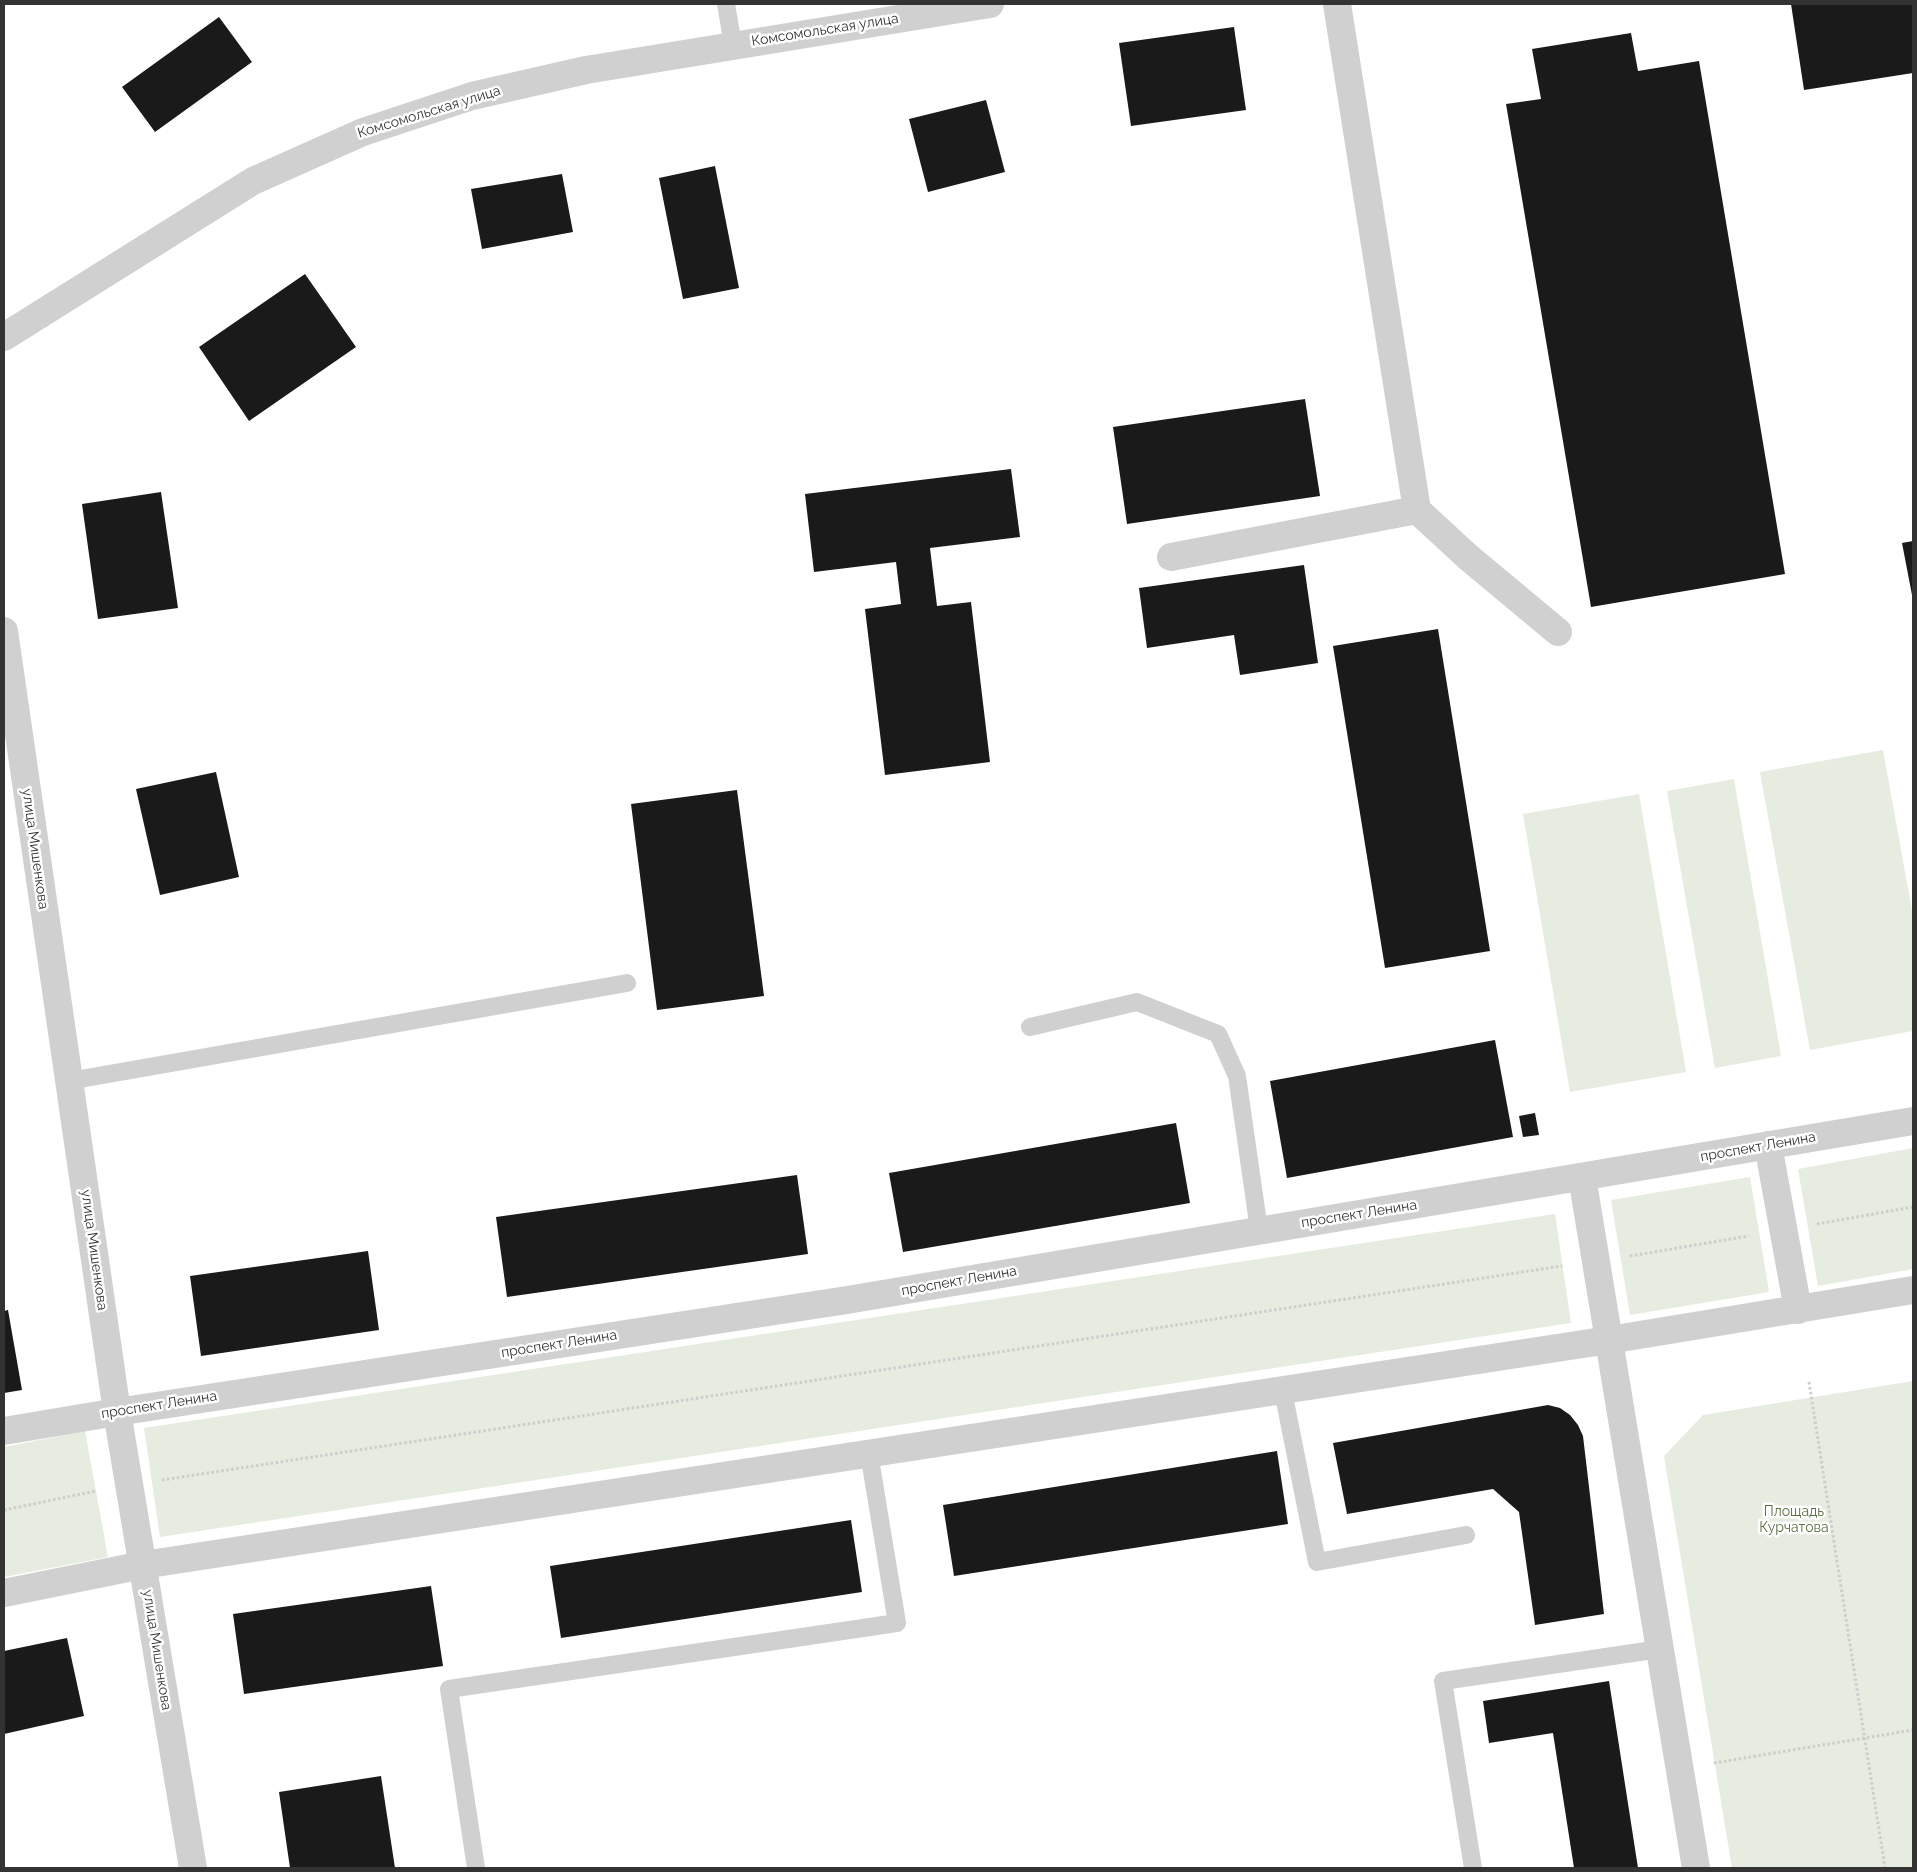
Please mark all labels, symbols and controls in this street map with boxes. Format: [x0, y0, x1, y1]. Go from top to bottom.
street label: Комсомольская улица [750, 10, 900, 50]
street label: Комсомольская улица [356, 82, 502, 142]
street label: улица Мишенкова [18, 788, 52, 910]
street label: проспект Ленина [1699, 1129, 1817, 1165]
street label: улица Мишенкова [77, 1189, 111, 1311]
street label: проспект Ленина [1300, 1197, 1418, 1231]
street label: проспект Ленина [900, 1263, 1018, 1299]
street label: проспект Ленина [500, 1327, 618, 1361]
street label: проспект Ленина [100, 1388, 218, 1422]
park label: Площадь Курчатова [1759, 1504, 1829, 1536]
street label: улица Мишенкова [139, 1589, 175, 1711]

